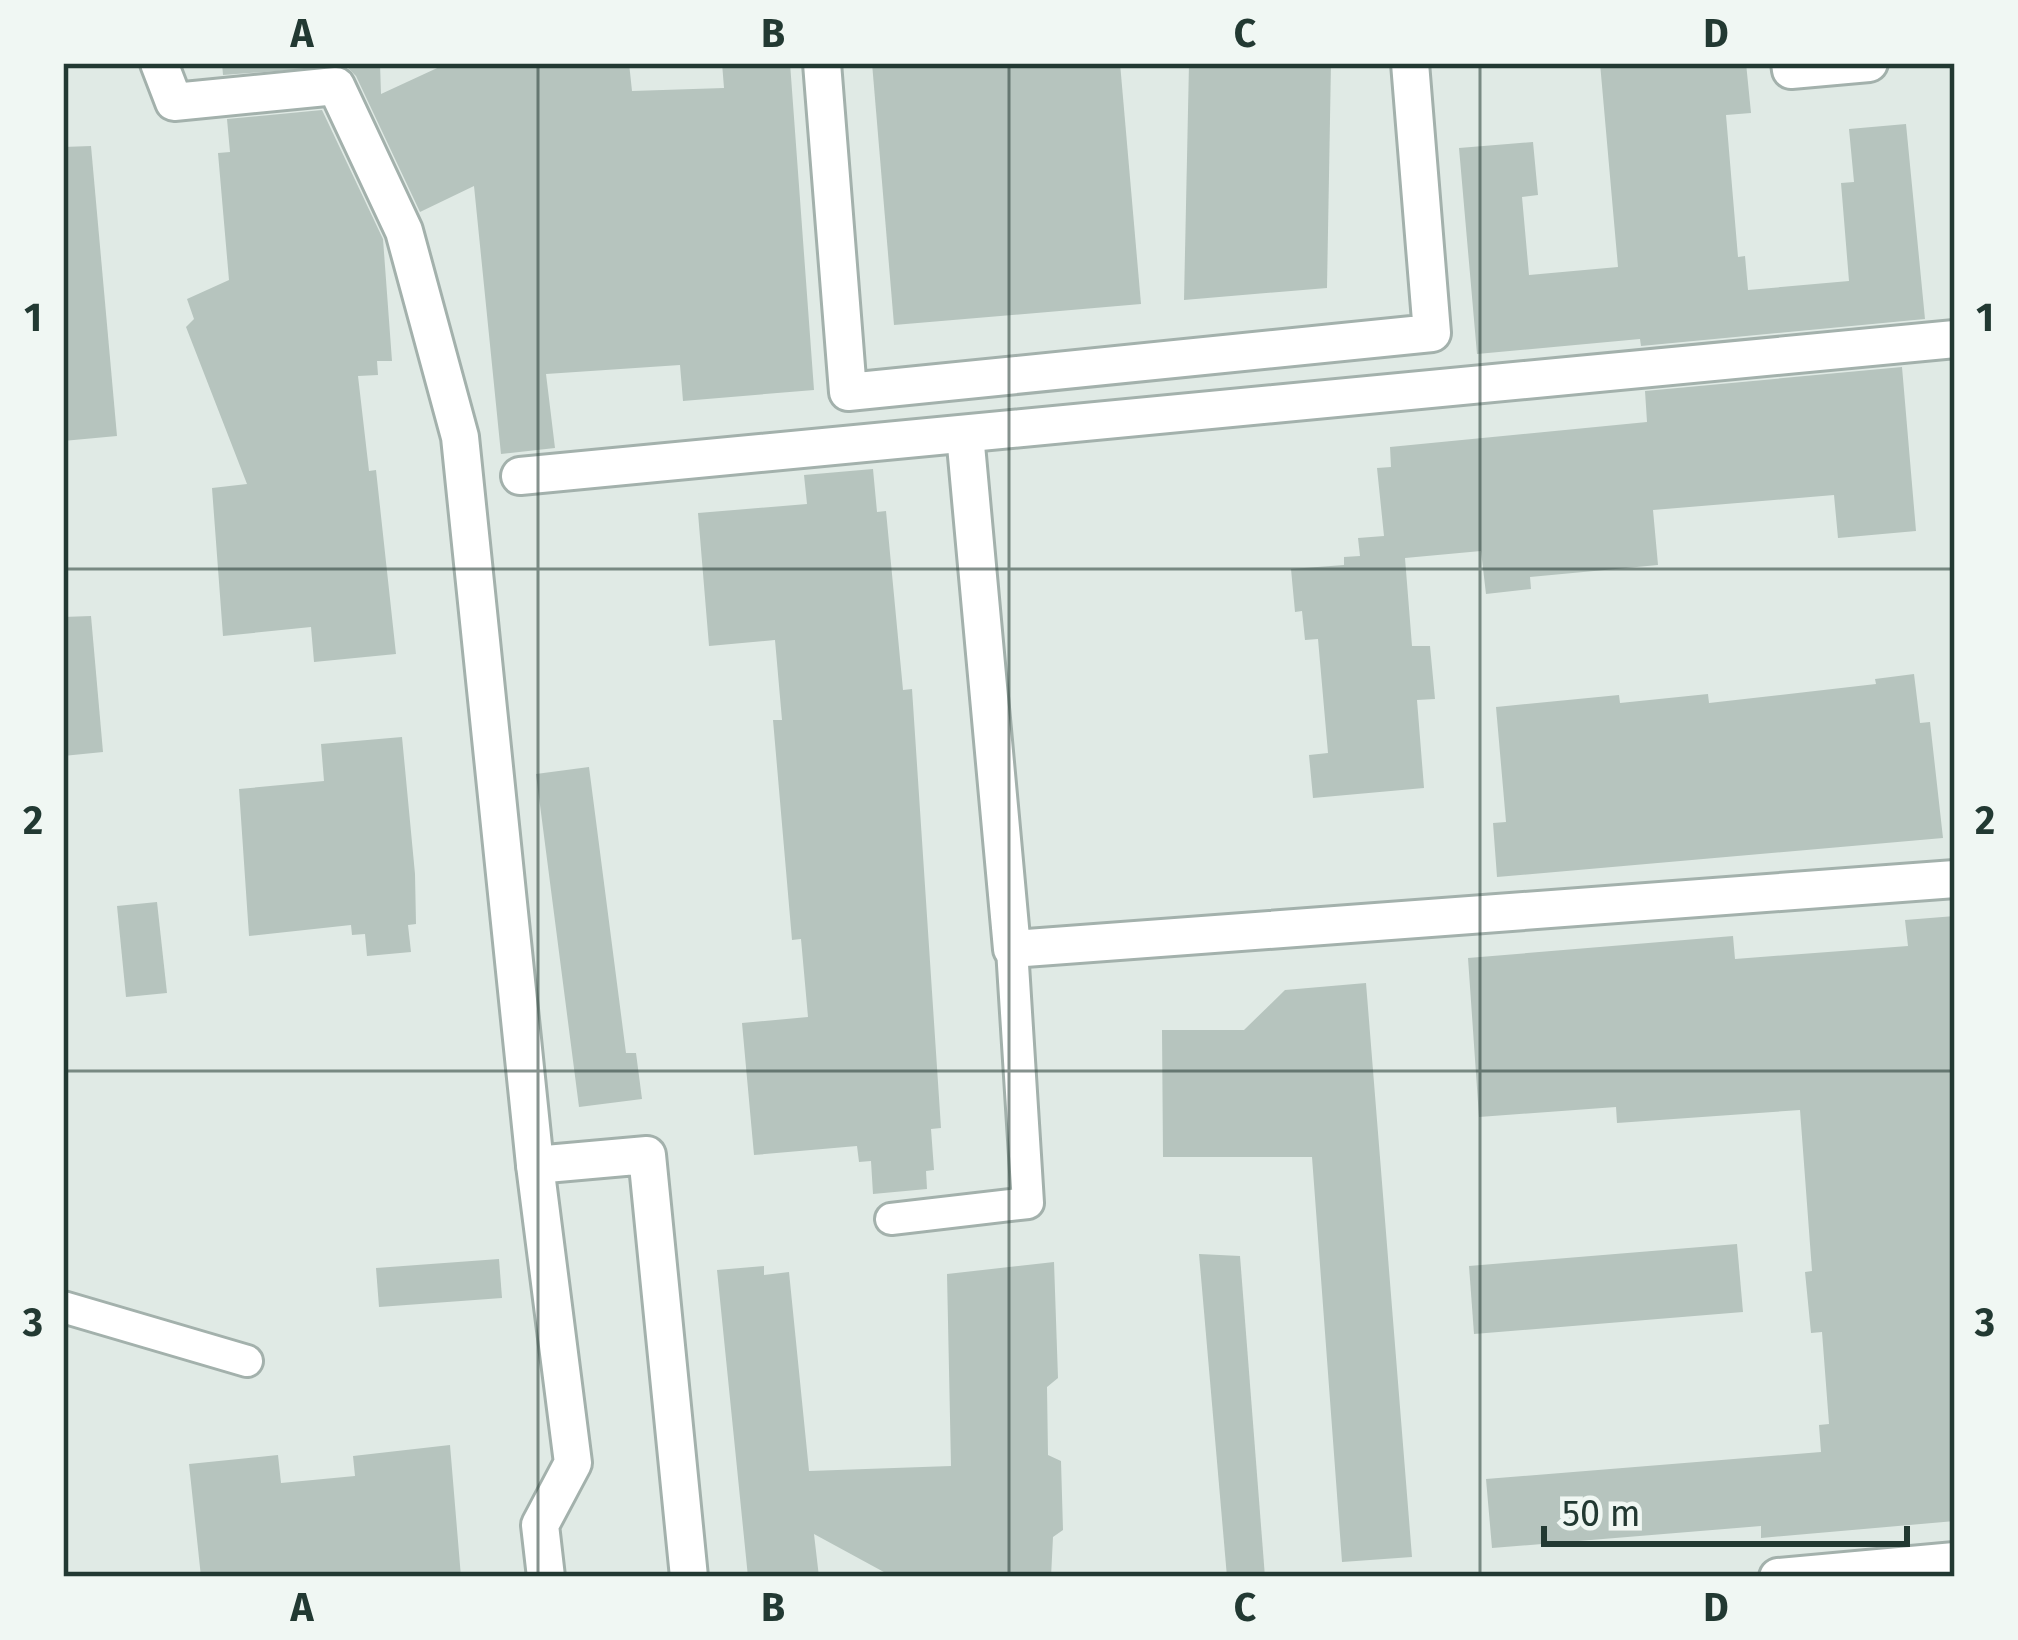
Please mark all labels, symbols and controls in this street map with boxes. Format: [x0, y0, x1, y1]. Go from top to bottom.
text: A [289, 11, 314, 57]
text: B [761, 11, 785, 57]
text: C [1234, 11, 1257, 57]
text: D [1703, 11, 1729, 57]
text: 1 [24, 295, 42, 341]
text: 1 [1976, 295, 1994, 341]
text: 2 [23, 798, 43, 844]
text: 2 [1975, 798, 1995, 844]
text: 3 [22, 1300, 43, 1346]
text: 3 [1974, 1300, 1995, 1346]
scale bar [1544, 1472, 1907, 1546]
text: 50 m [1562, 1492, 1641, 1536]
text: A [289, 1585, 314, 1631]
text: B [761, 1585, 785, 1631]
text: C [1234, 1585, 1257, 1631]
text: D [1703, 1585, 1729, 1631]

